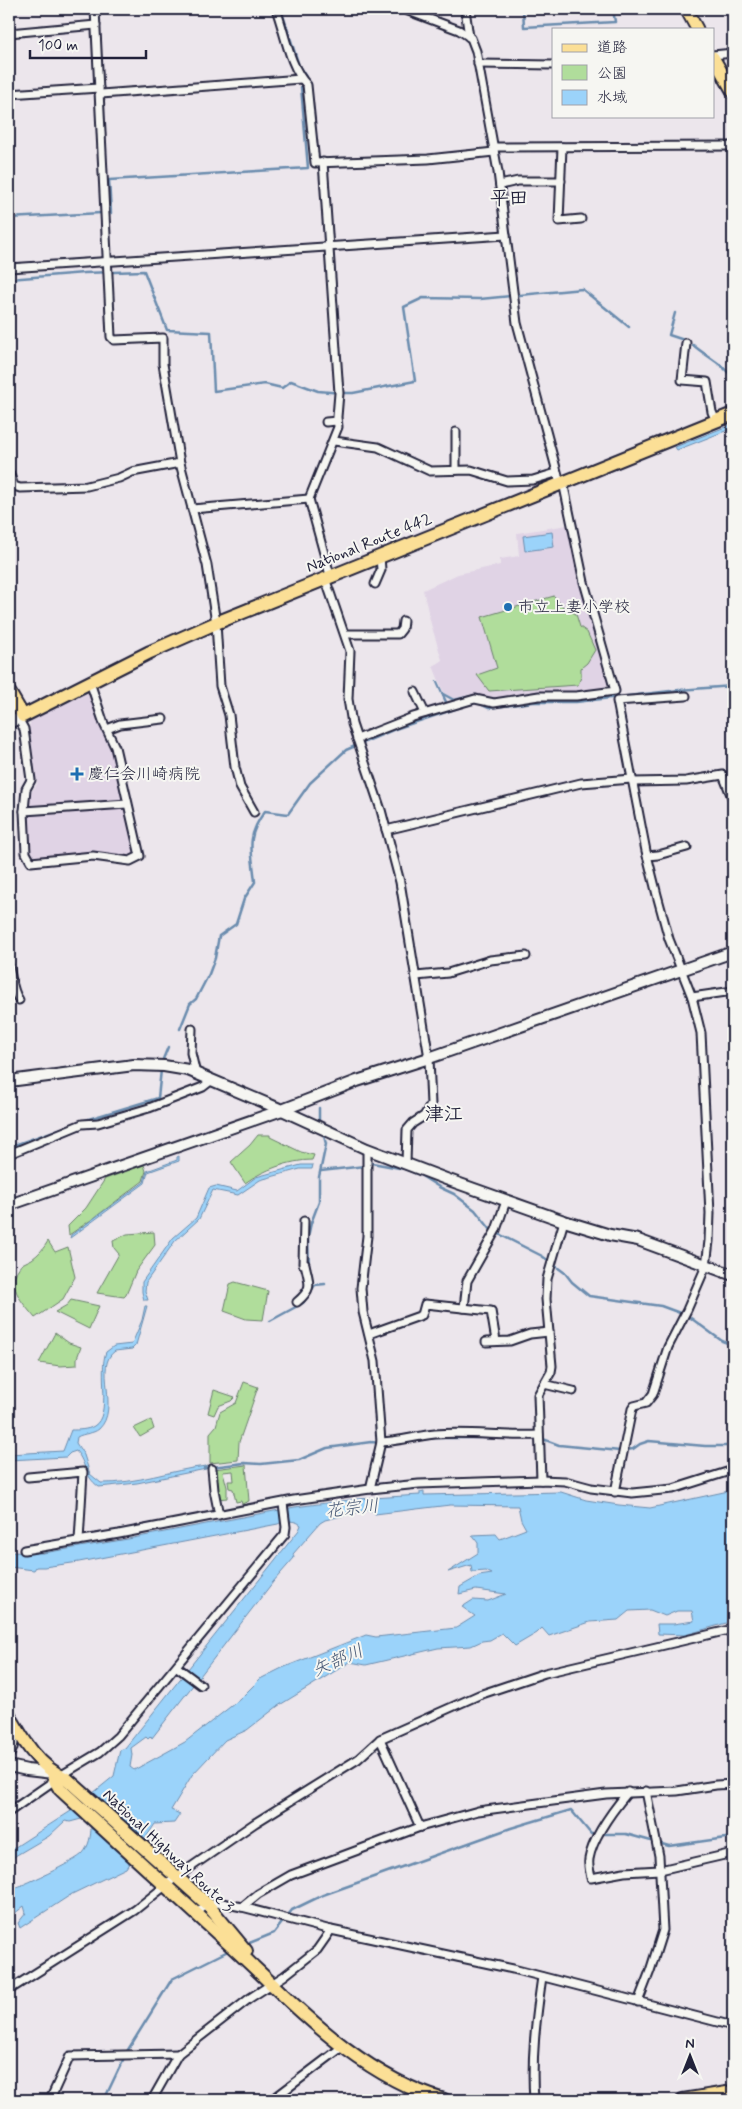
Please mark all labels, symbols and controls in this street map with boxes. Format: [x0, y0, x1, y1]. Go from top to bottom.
scale bar [30, 28, 146, 60]
legend [552, 28, 714, 118]
text: 100 m [38, 36, 78, 56]
text: 道路 [597, 38, 627, 58]
text: 公園 [597, 64, 627, 84]
text: 水域 [597, 88, 627, 108]
district label: 平田 [490, 186, 528, 211]
street label: National Route 442 [303, 508, 435, 578]
place label: 市立上妻小学校 [518, 597, 630, 618]
marker: 市立上妻小学校 [502, 601, 514, 613]
place label: 慶仁会川崎病院 [88, 764, 200, 785]
marker: 慶仁会川崎病院 [70, 767, 84, 781]
district label: 津江 [425, 1102, 463, 1127]
water label: 花宗川 [324, 1494, 380, 1524]
water label: 矢部川 [308, 1639, 368, 1683]
street label: National Highway Route 3 [98, 1785, 238, 1917]
north arrow [664, 2032, 714, 2082]
text: N [685, 2035, 695, 2053]

